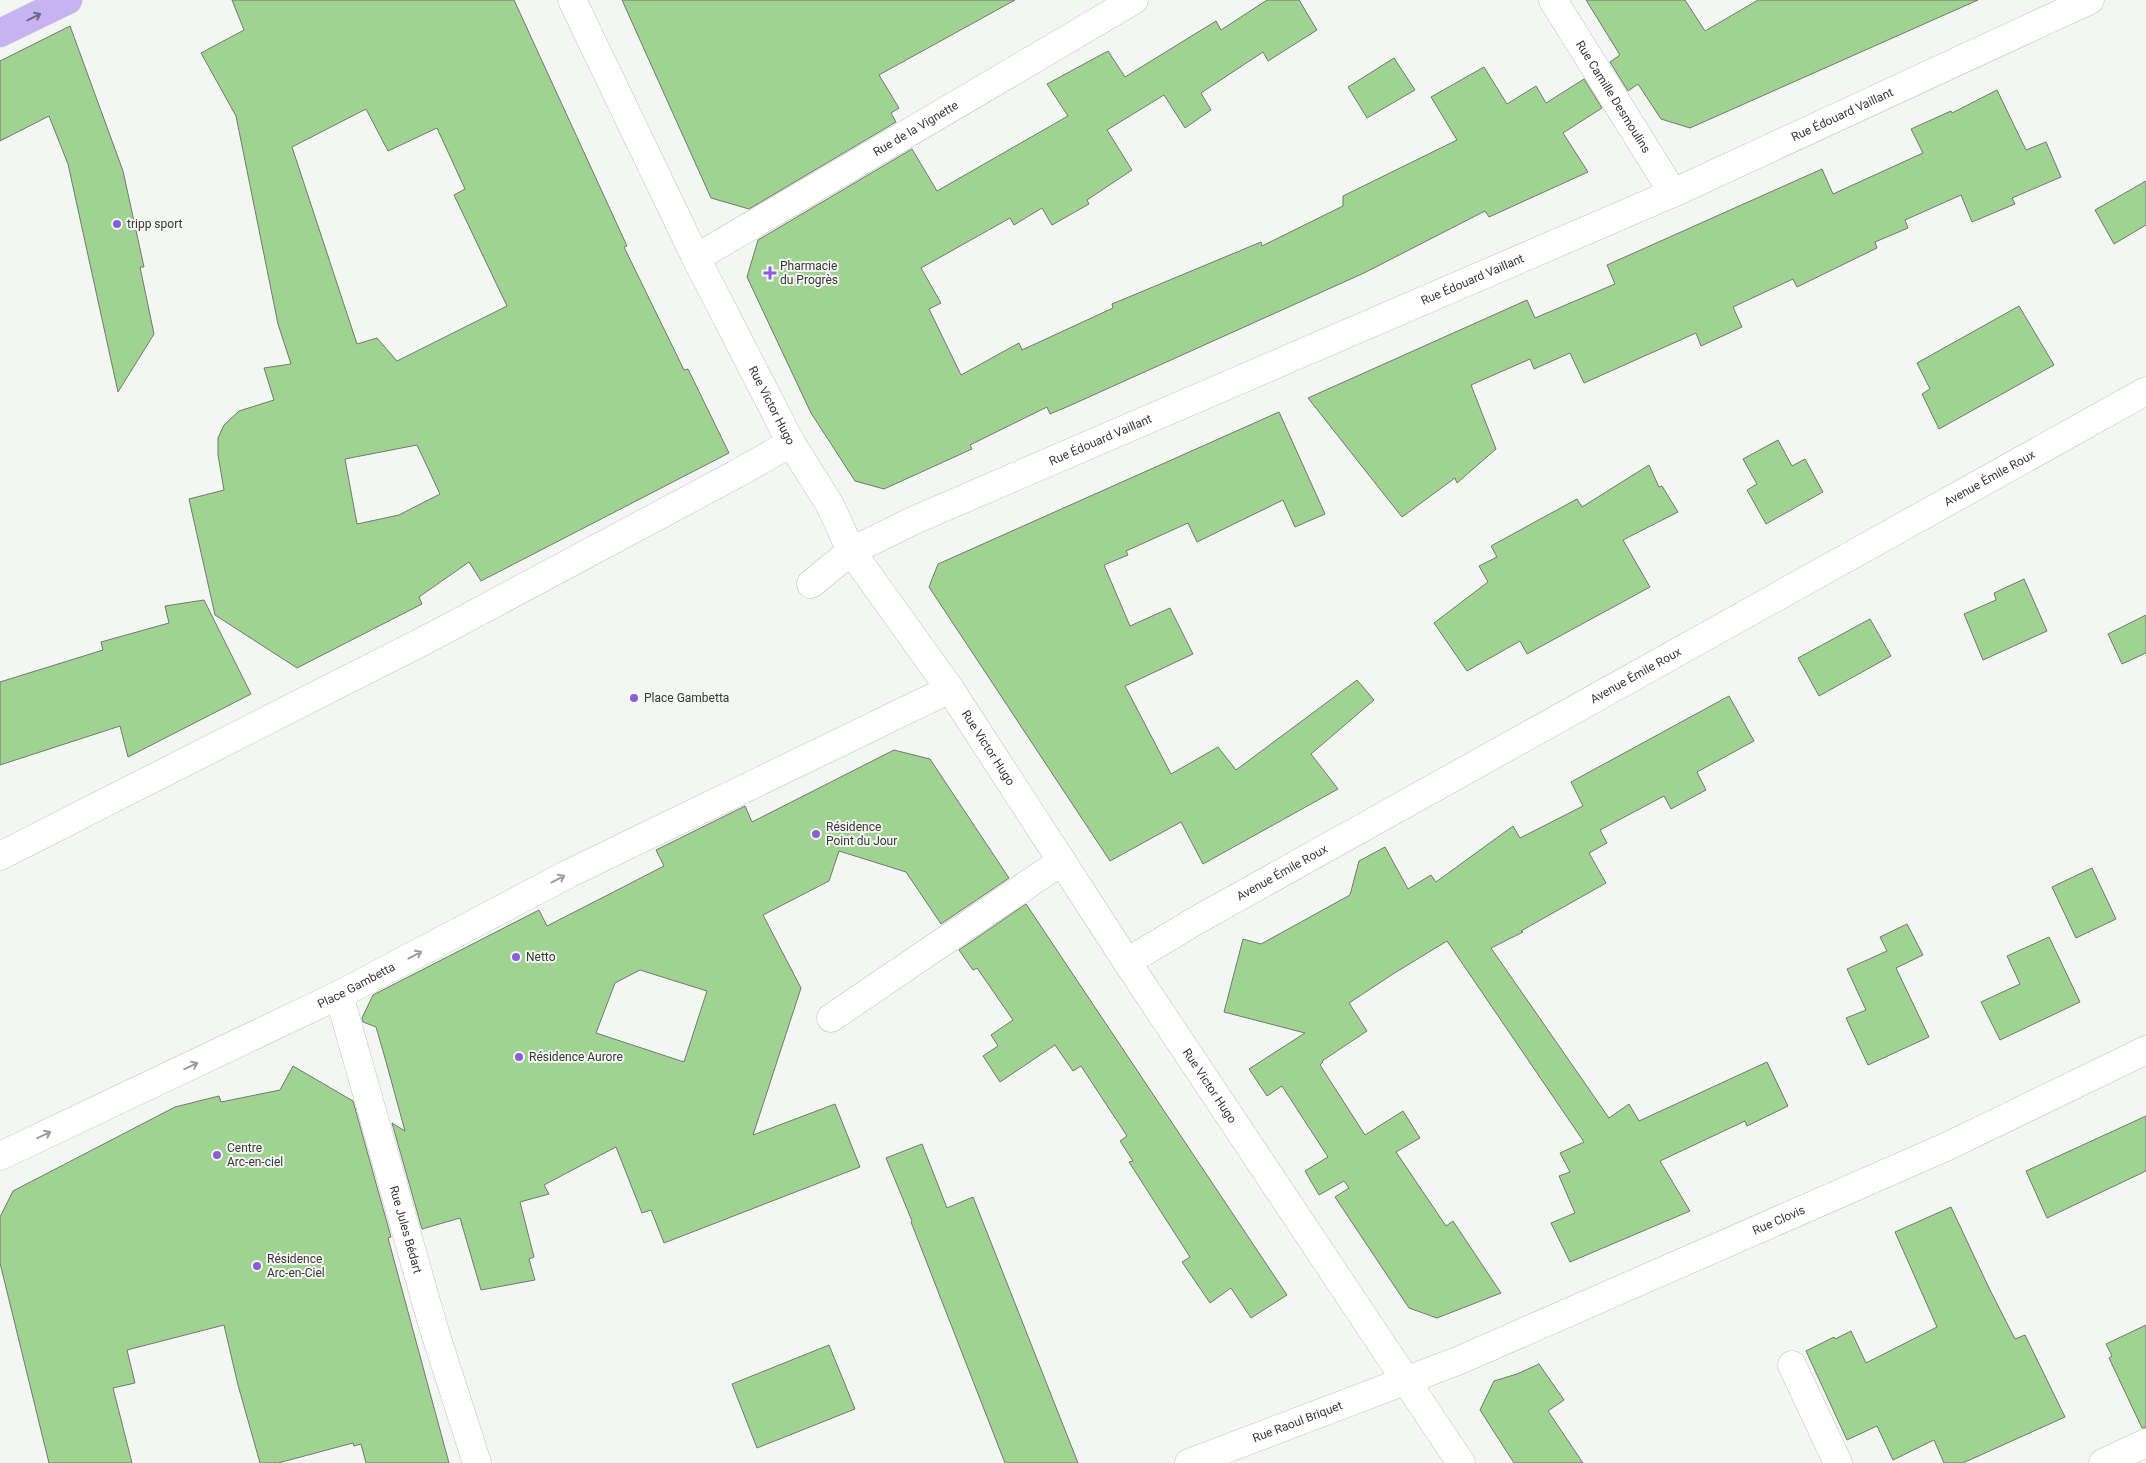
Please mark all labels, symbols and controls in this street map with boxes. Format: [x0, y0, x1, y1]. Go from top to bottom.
one-way arrow [26, 11, 41, 21]
street label: Rue Camille Desmoulins [1573, 38, 1653, 156]
street label: Rue Édouard Vaillant [1789, 85, 1895, 144]
street label: Rue de la Vignette [871, 98, 961, 159]
place label: tripp sport [127, 217, 182, 231]
marker: tripp sport [111, 218, 123, 230]
street label: Rue Édouard Vaillant [1419, 251, 1526, 308]
place label: Pharmacie du Progrès [780, 259, 838, 287]
marker: Pharmacie du Progrès [764, 267, 776, 279]
street label: Rue Victor Hugo [746, 364, 798, 447]
street label: Rue Édouard Vaillant [1047, 412, 1154, 468]
street label: Avenue Émile Roux [1942, 447, 2037, 509]
street label: Avenue Émile Roux [1588, 645, 1684, 706]
place label: Place Gambetta [644, 691, 729, 705]
marker: Place Gambetta [628, 692, 640, 704]
street label: Rue Victor Hugo [959, 708, 1018, 788]
place label: Résidence Point du Jour [826, 820, 897, 848]
marker: Résidence Point du Jour [810, 828, 822, 840]
street label: Avenue Émile Roux [1234, 842, 1330, 903]
one-way arrow [551, 874, 566, 884]
one-way arrow [407, 950, 422, 959]
place label: Netto [526, 950, 556, 964]
marker: Netto [510, 951, 522, 963]
street label: Place Gambetta [315, 960, 397, 1011]
street label: Rue Victor Hugo [1180, 1046, 1239, 1126]
place label: Résidence Aurore [529, 1050, 623, 1064]
marker: Résidence Aurore [513, 1051, 525, 1063]
one-way arrow [183, 1060, 198, 1070]
one-way arrow [36, 1130, 51, 1140]
place label: Centre Arc-en-ciel [227, 1141, 283, 1169]
marker: Centre Arc-en-ciel [211, 1149, 223, 1161]
street label: Rue Jules Bédart [387, 1184, 425, 1275]
street label: Rue Clovis [1750, 1203, 1807, 1238]
place label: Résidence Arc-en-Ciel [267, 1252, 325, 1280]
marker: Résidence Arc-en-Ciel [251, 1260, 263, 1272]
street label: Rue Raoul Briquet [1251, 1398, 1344, 1445]

